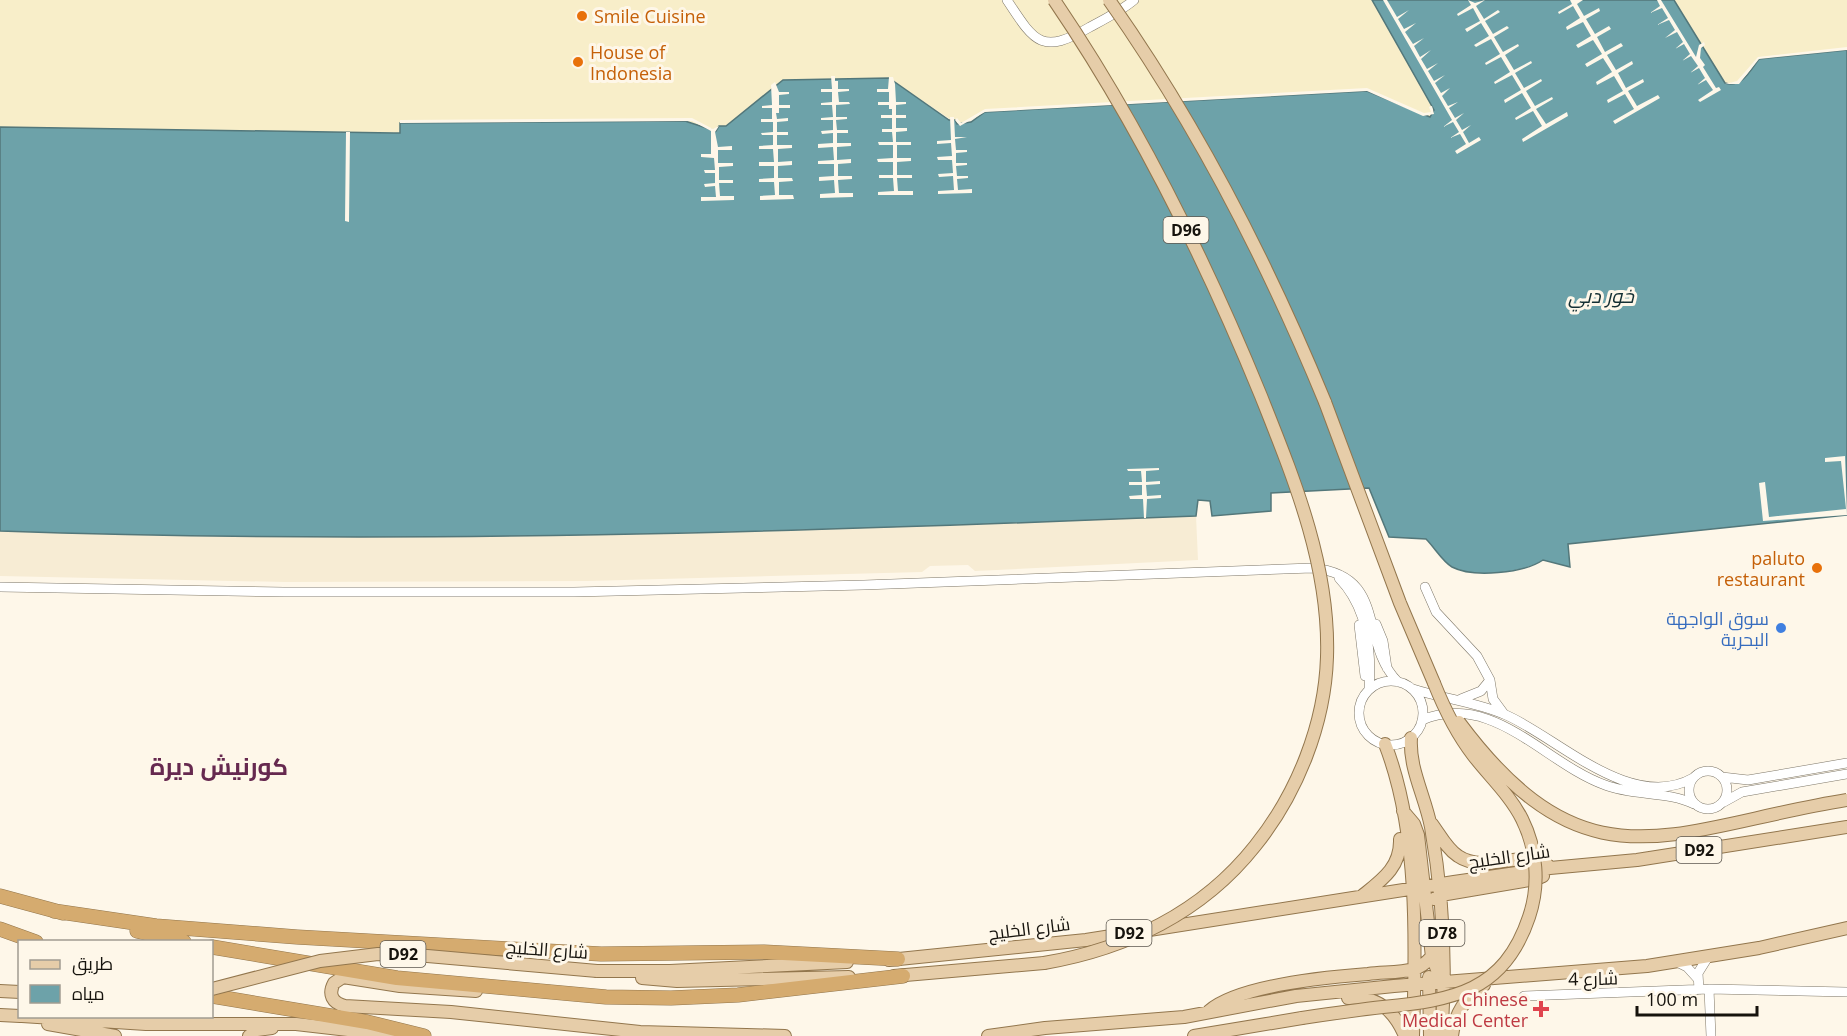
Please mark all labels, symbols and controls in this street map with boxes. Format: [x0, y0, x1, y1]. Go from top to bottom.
place label: Smile Cuisine [594, 4, 706, 28]
marker: Smile Cuisine [575, 9, 589, 23]
place label: House of Indonesia [590, 40, 672, 85]
marker: House of Indonesia [571, 55, 585, 69]
road number: D96 [1164, 217, 1208, 243]
water label: خور دبي [1568, 282, 1635, 312]
place label: paluto restaurant [1717, 546, 1805, 591]
marker: paluto restaurant [1810, 561, 1824, 575]
place label: سوق الواجهة البحرية [1666, 606, 1769, 651]
marker: سوق الواجهة البحرية [1774, 621, 1788, 635]
district label: كورنيش ديرة [150, 749, 288, 782]
road number: D92 [1676, 837, 1722, 863]
street label: شارع الخليج [1467, 838, 1552, 875]
street label: شارع الخليج [987, 911, 1071, 946]
road number: D92 [1106, 920, 1152, 946]
road number: D78 [1420, 920, 1464, 946]
street label: شارع الخليج [505, 934, 589, 965]
legend [18, 940, 213, 1018]
road number: D92 [380, 941, 426, 967]
text: طريق [72, 951, 113, 976]
street label: شارع 4 [1568, 966, 1618, 991]
scale bar [1637, 979, 1757, 1017]
text: مياه [72, 981, 105, 1005]
place label: Chinese Medical Center [1402, 987, 1529, 1032]
text: 100 m [1646, 987, 1698, 1011]
marker: Chinese Medical Center [1532, 1000, 1550, 1018]

